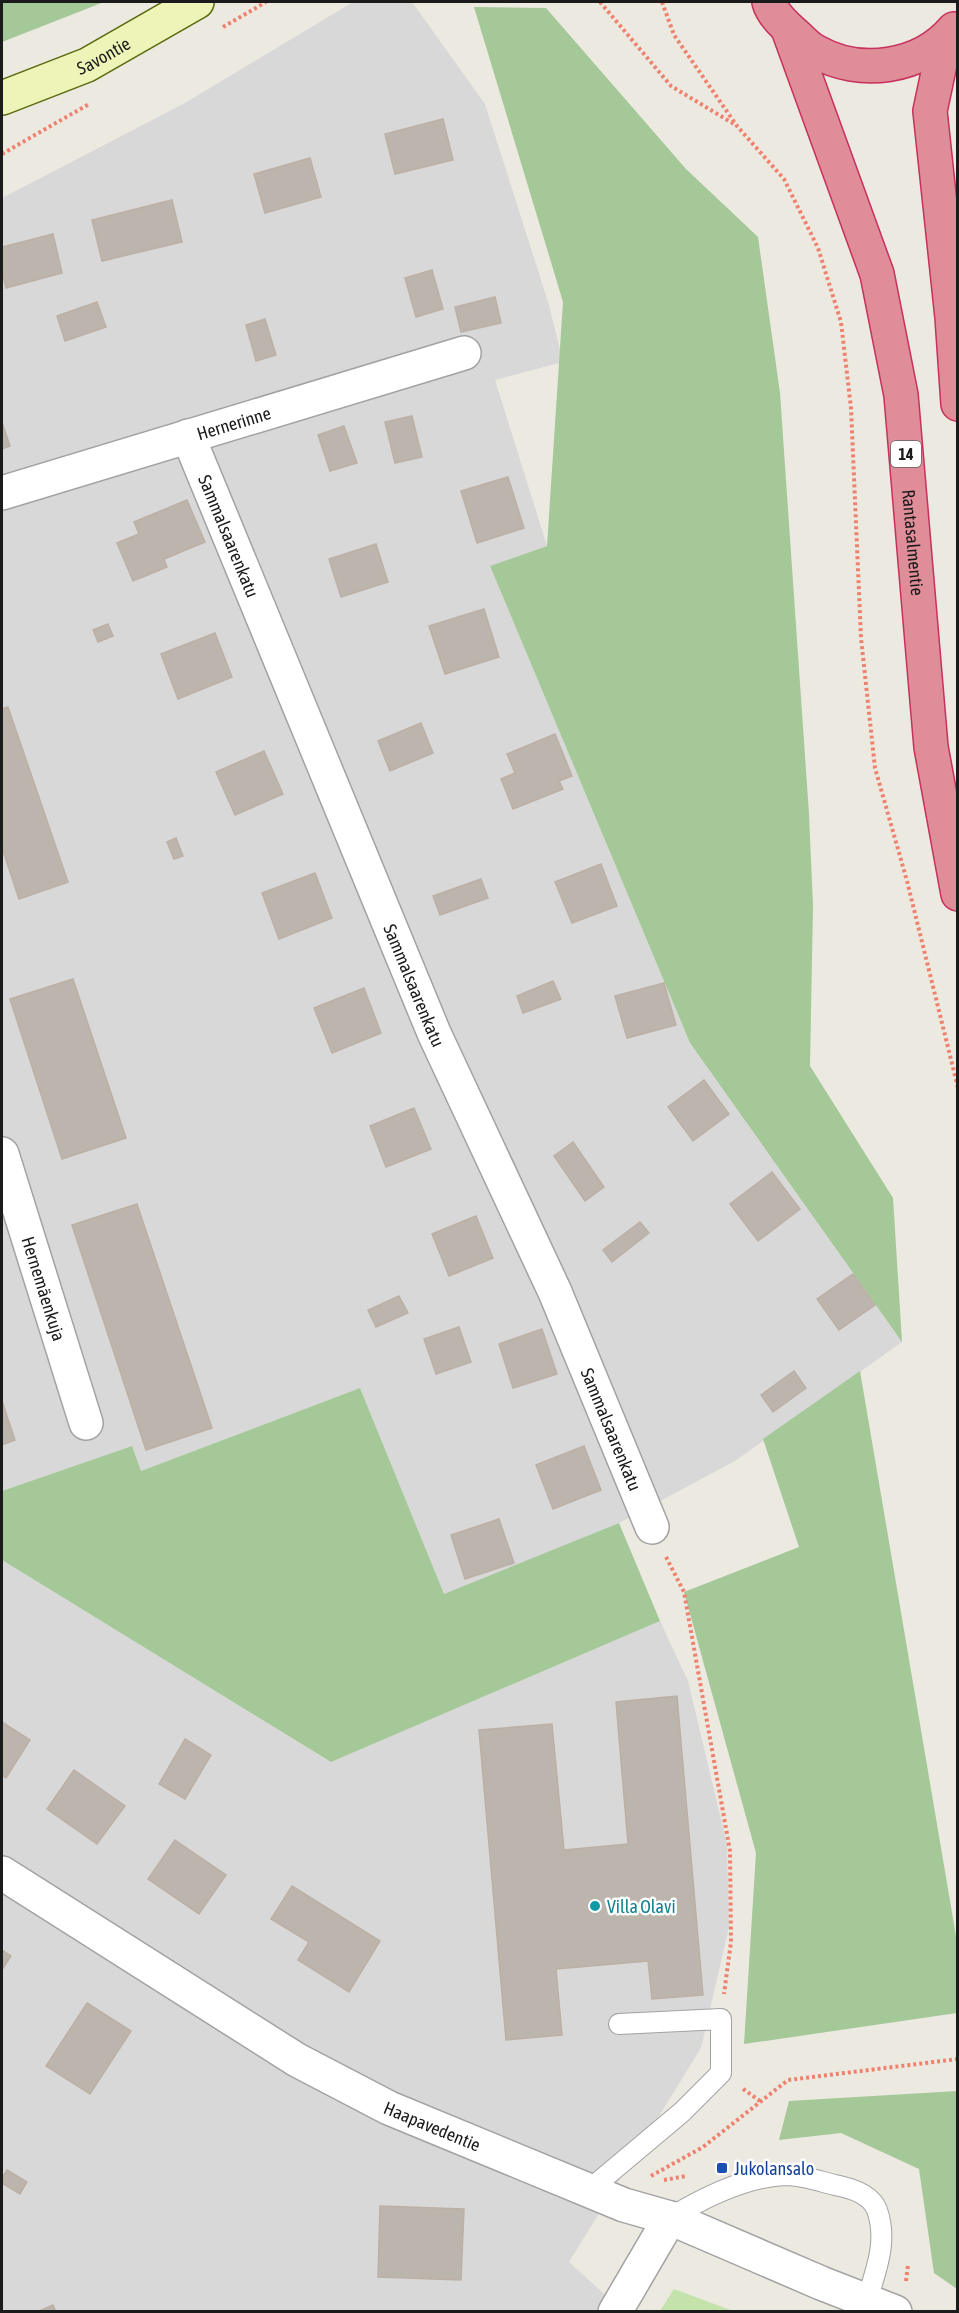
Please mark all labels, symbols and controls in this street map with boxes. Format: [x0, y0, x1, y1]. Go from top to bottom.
street label: Savontie [74, 32, 134, 78]
street label: Hernerinne [194, 402, 273, 444]
road number: 14 [891, 441, 921, 467]
street label: Sammalsaarenkatu [195, 471, 264, 600]
street label: Rantasalmentie [899, 488, 929, 596]
street label: Sammalsaarenkatu [380, 921, 449, 1050]
street label: Hernemäenkuja [18, 1234, 70, 1343]
street label: Sammalsaarenkatu [577, 1365, 646, 1494]
place label: Villa Olavi [607, 1896, 676, 1917]
marker: Villa Olavi [588, 1899, 602, 1913]
street label: Haapavedentie [381, 2097, 484, 2155]
place label: Jukolansalo [734, 2158, 814, 2179]
marker: Jukolansalo [715, 2161, 729, 2175]

